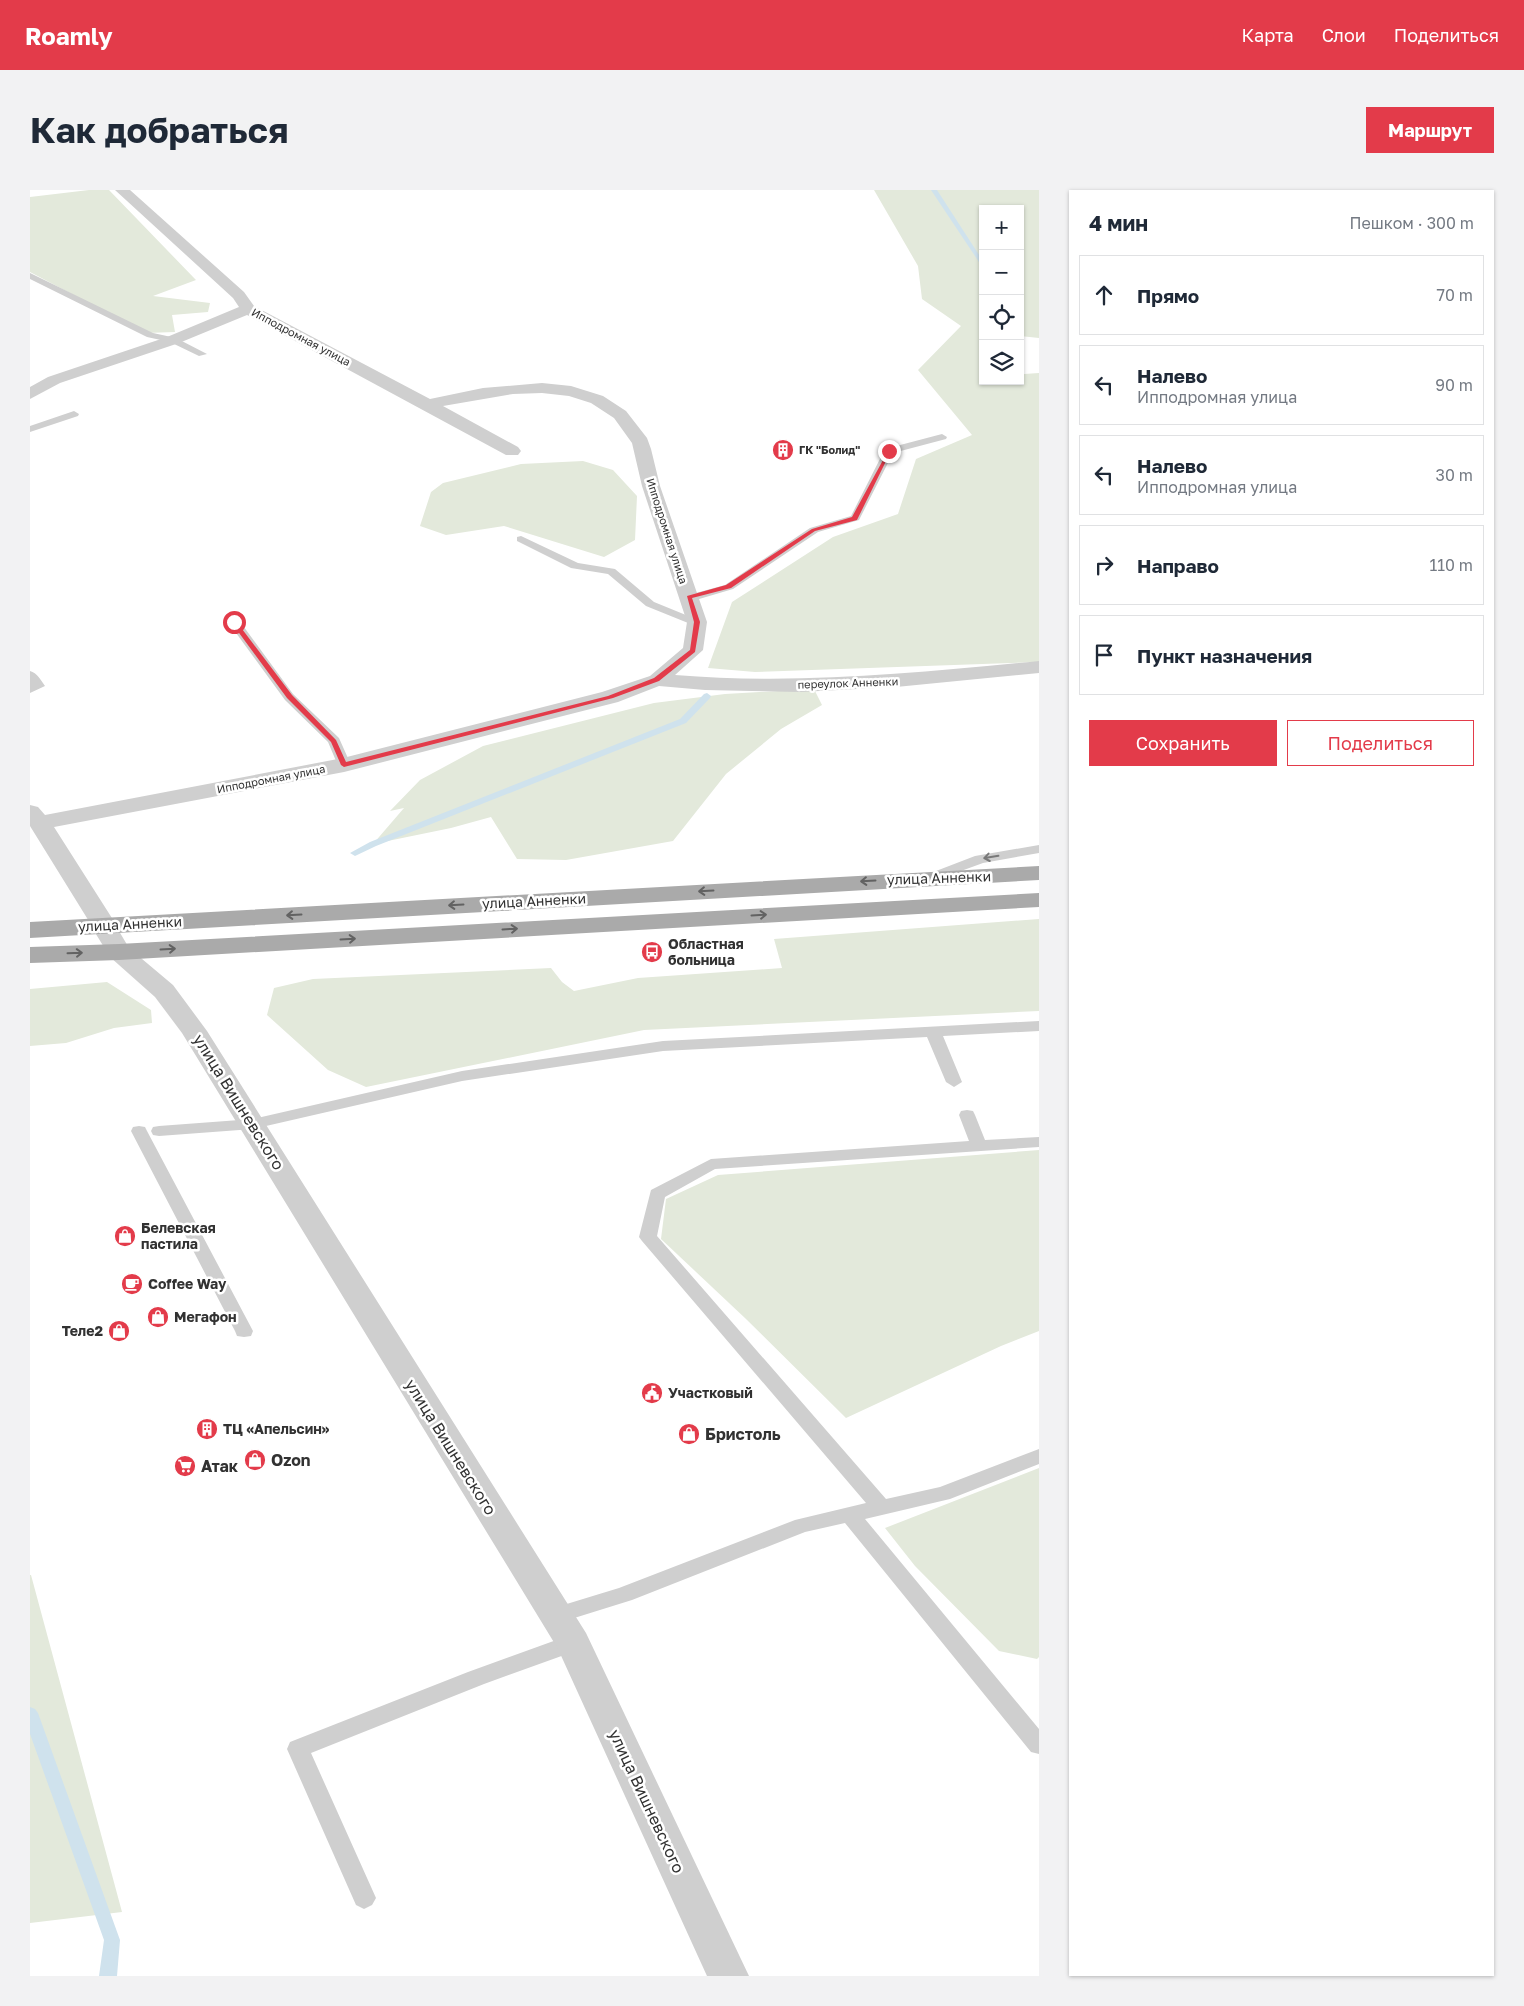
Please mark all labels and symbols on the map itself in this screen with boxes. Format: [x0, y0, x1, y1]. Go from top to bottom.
street label: Ипподромная улица [250, 305, 353, 368]
building icon: ГК "Болид" [771, 438, 795, 462]
route end [878, 440, 901, 463]
place label: ГК "Болид" [799, 443, 860, 456]
street label: Ипподромная улица [644, 476, 691, 585]
route start [223, 611, 246, 634]
street label: переулок Анненки [797, 674, 899, 691]
street label: Ипподромная улица [216, 762, 326, 795]
one-way arrow [983, 853, 999, 863]
street label: улица Анненки [887, 867, 991, 888]
one-way arrow [860, 877, 876, 886]
one-way arrow [698, 886, 714, 895]
street label: улица Анненки [481, 889, 586, 912]
one-way arrow [448, 901, 464, 910]
one-way arrow [286, 910, 302, 919]
one-way arrow [751, 911, 767, 920]
street label: улица Анненки [77, 912, 182, 935]
one-way arrow [502, 925, 518, 934]
one-way arrow [339, 934, 355, 943]
place label: Областная больница [668, 935, 744, 968]
bus stop icon: Областная больница [640, 940, 664, 964]
one-way arrow [160, 944, 176, 953]
one-way arrow [66, 948, 82, 958]
street label: улица Вишневского [189, 1030, 289, 1174]
place label: Белевская пастила [141, 1219, 216, 1252]
shop icon: Белевская пастила [113, 1224, 137, 1248]
cafe icon: Coffee Way [120, 1272, 144, 1296]
place label: Coffee Way [148, 1275, 227, 1292]
shop icon: Мегафон [146, 1305, 170, 1329]
place label: Мегафон [174, 1308, 237, 1325]
shop icon: Теле2 [107, 1319, 131, 1343]
place label: Теле2 [62, 1322, 103, 1339]
street label: улица Вишневского [401, 1375, 501, 1519]
public building icon: Участковый [640, 1381, 664, 1405]
place label: Участковый [668, 1384, 753, 1401]
building icon: ТЦ «Апельсин» [195, 1417, 219, 1441]
place label: ТЦ «Апельсин» [223, 1420, 330, 1437]
shop icon: Бристоль [677, 1422, 701, 1446]
place label: Бристоль [705, 1424, 781, 1444]
shop icon: Ozon [243, 1448, 267, 1472]
place label: Ozon [271, 1450, 311, 1470]
supermarket icon: Атак [173, 1454, 197, 1478]
place label: Атак [201, 1456, 239, 1476]
street label: улица Вишневского [605, 1726, 689, 1876]

